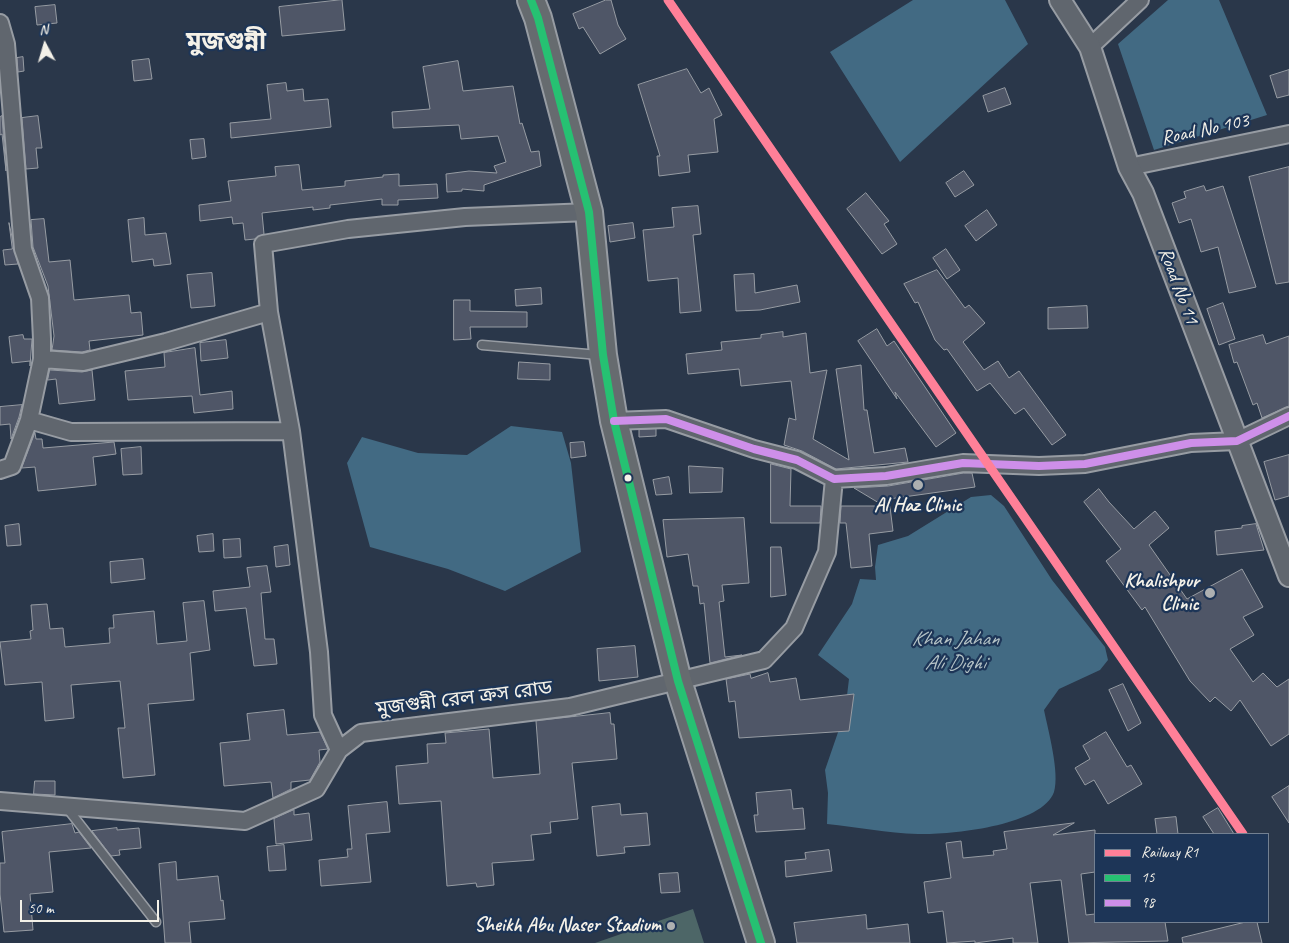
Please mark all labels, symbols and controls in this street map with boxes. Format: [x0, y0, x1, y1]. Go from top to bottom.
north arrow [20, 20, 70, 70]
text: N [38, 21, 49, 38]
district label: মুজগুন্নী [186, 27, 266, 57]
street label: Road No 103 [1159, 109, 1251, 151]
street label: Road No 11 [1152, 244, 1204, 328]
unlabelled marker [623, 473, 633, 483]
marker: Al Haz Clinic [911, 478, 925, 492]
place label: Al Haz Clinic [874, 494, 962, 518]
place label: Khalishpur Clinic [1124, 570, 1199, 617]
marker: Khalishpur Clinic [1203, 586, 1217, 600]
water label: Khan Jahan Ali Dighi [911, 626, 999, 676]
street label: মুজগুন্নী রেল ক্রস রোড [374, 676, 554, 722]
legend [1094, 833, 1269, 923]
text: Railway R1 [1141, 843, 1198, 862]
text: 15 [1141, 868, 1155, 887]
scale bar [22, 890, 161, 922]
text: 98 [1141, 893, 1155, 912]
text: 50 m [28, 899, 54, 918]
place label: Sheikh Abu Naser Stadium [474, 914, 661, 938]
marker: Sheikh Abu Naser Stadium [665, 920, 677, 932]

